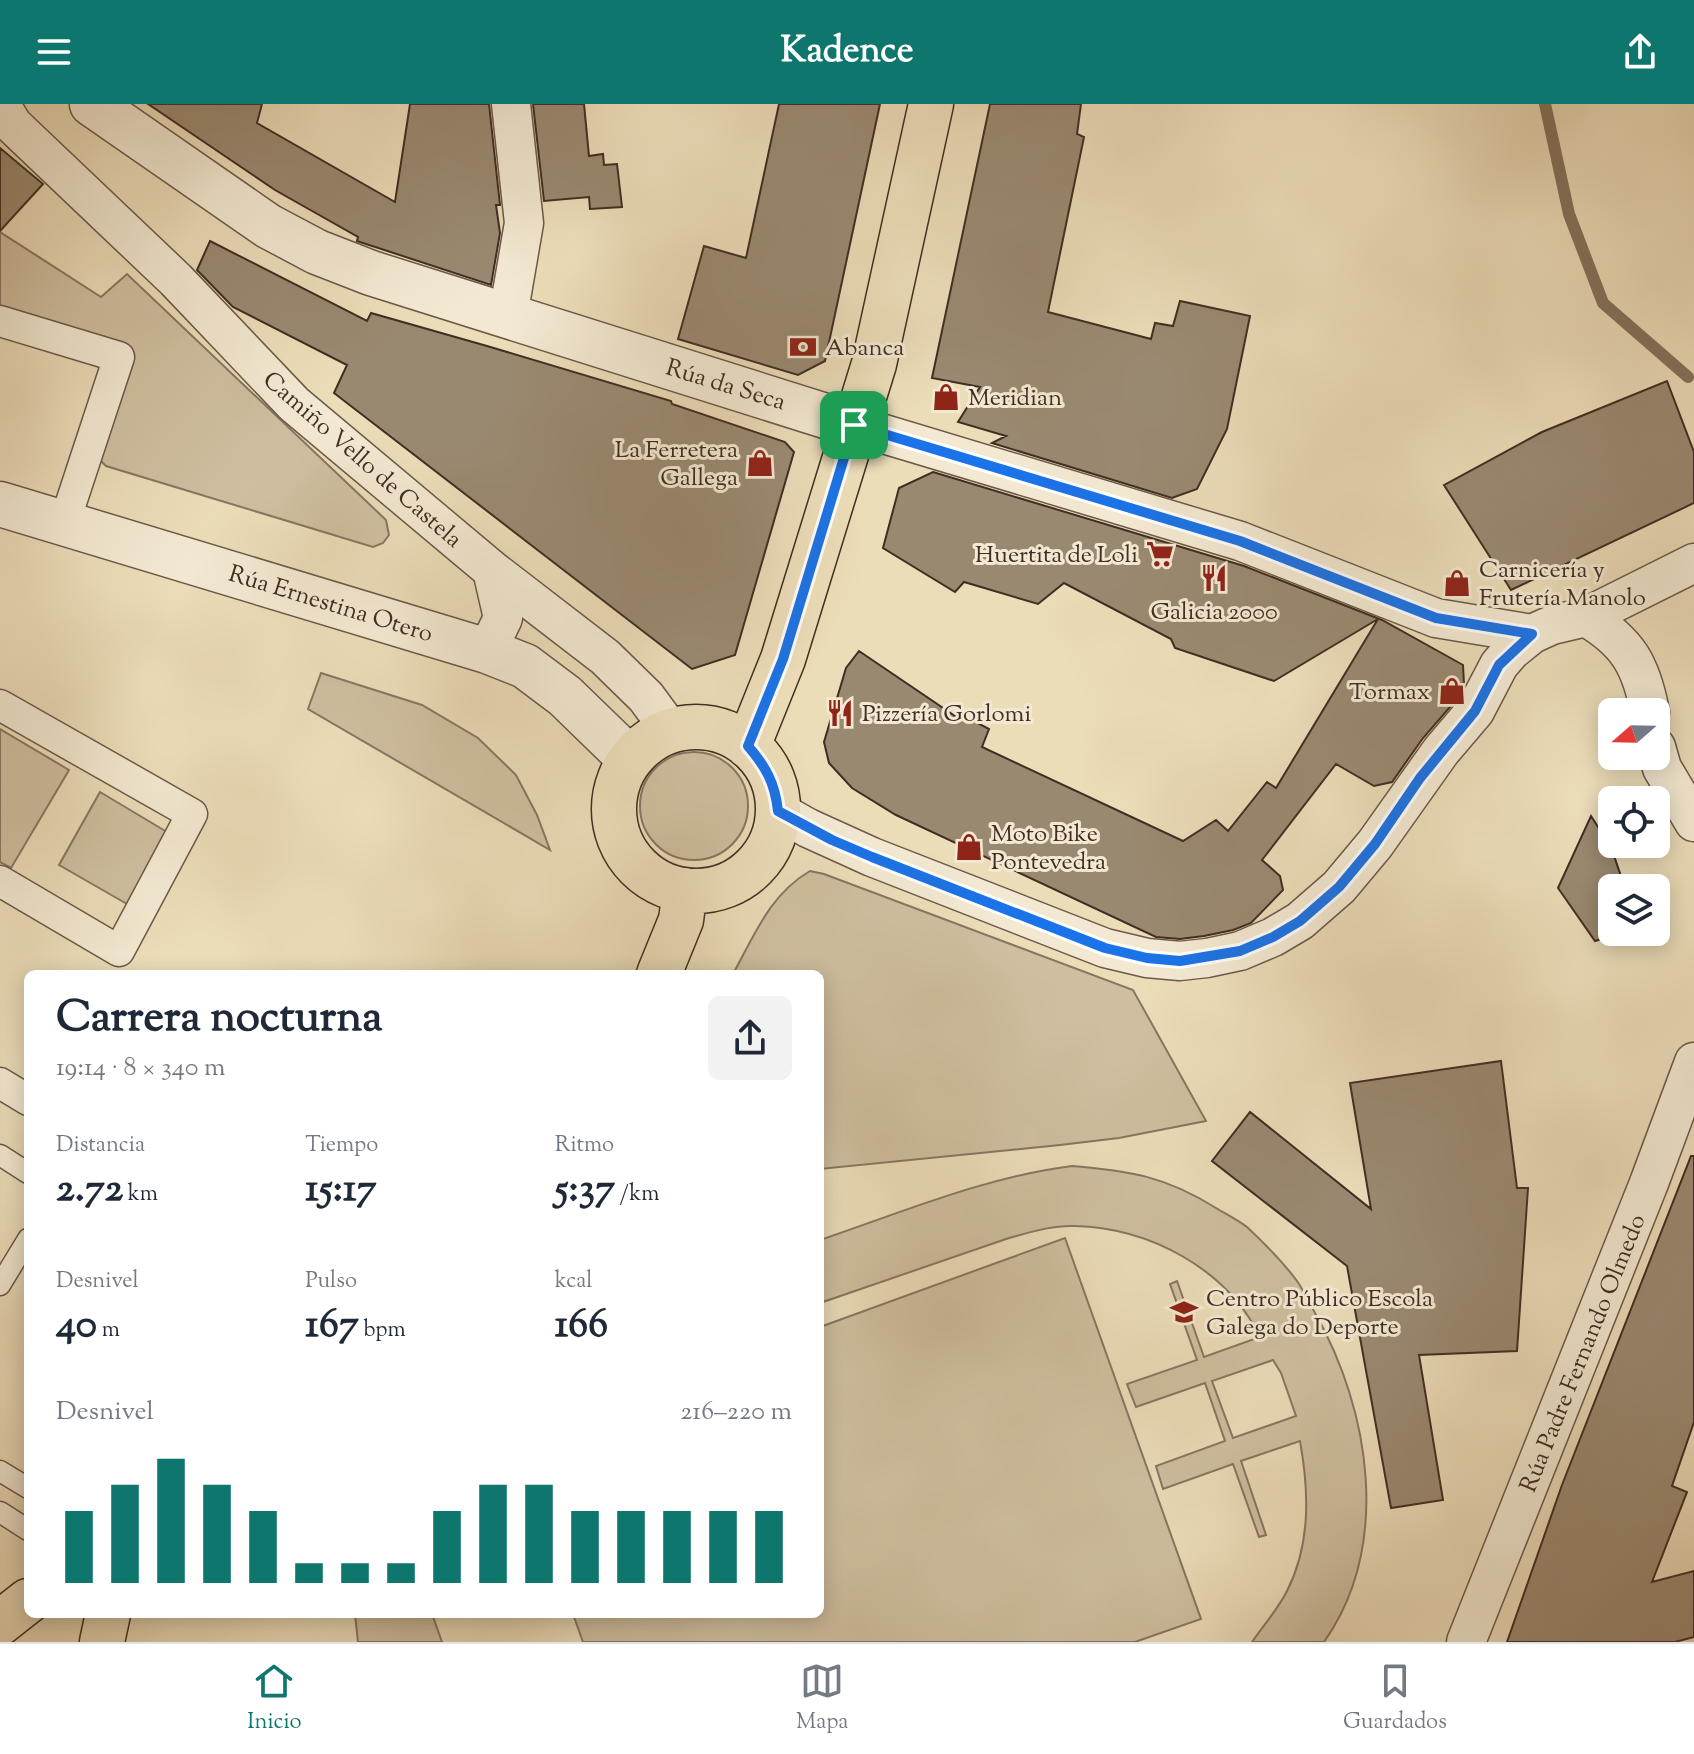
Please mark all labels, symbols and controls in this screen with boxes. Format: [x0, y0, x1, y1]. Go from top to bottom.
text: Kadence [781, 26, 913, 78]
icon: menu [32, 30, 76, 74]
icon: share [1618, 30, 1662, 74]
bank icon: Abanca [788, 332, 818, 362]
place label: Abanca [825, 332, 904, 366]
street label: Rúa da Seca [661, 352, 790, 420]
street label: Camiño Vello de Castela [254, 364, 469, 557]
shop icon: Meridian [931, 382, 961, 412]
place label: Meridian [968, 382, 1062, 416]
pin [820, 391, 888, 459]
icon: arrive [832, 403, 876, 447]
place label: La Ferretera Gallega [615, 434, 738, 496]
shop icon: La Ferretera Gallega [745, 448, 775, 478]
place label: Huertita de Loli [975, 539, 1138, 573]
supermarket icon: Huertita de Loli [1145, 539, 1175, 569]
place label: Carnicería y Frutería Manolo [1479, 554, 1646, 616]
street label: Rúa Ernestina Otero [224, 558, 437, 652]
restaurant icon: Galicia 2000 [1199, 563, 1229, 593]
shop icon: Carnicería y Frutería Manolo [1442, 568, 1472, 598]
place label: Galicia 2000 [1150, 596, 1278, 630]
place label: Tormax [1349, 676, 1430, 710]
shop icon: Tormax [1437, 676, 1467, 706]
restaurant icon: Pizzería Gorlomi [825, 698, 855, 728]
place label: Pizzería Gorlomi [862, 698, 1031, 732]
north arrow [1598, 698, 1670, 770]
map controls [1598, 698, 1670, 946]
button: locate [1598, 786, 1670, 858]
place label: Moto Bike Pontevedra [991, 818, 1106, 880]
shop icon: Moto Bike Pontevedra [954, 832, 984, 862]
button: layers [1598, 874, 1670, 946]
text: Carrera nocturna [56, 988, 383, 1051]
button: share [708, 996, 792, 1080]
text: 19:14 · 8 × 340 m [56, 1050, 226, 1087]
text: Distancia [56, 1130, 145, 1162]
text: Tiempo [305, 1130, 378, 1162]
text: Ritmo [555, 1130, 614, 1162]
text: 2.72 [56, 1162, 123, 1219]
text: 15:17 [305, 1162, 377, 1219]
text: 5:37 [555, 1162, 615, 1219]
text: km [123, 1179, 158, 1211]
text: /km [615, 1179, 659, 1211]
street label: Rúa Padre Fernando Olmedo [1512, 1210, 1655, 1498]
text: Desnivel [56, 1266, 139, 1298]
text: Pulso [305, 1266, 357, 1298]
text: kcal [555, 1266, 592, 1298]
place label: Centro Público Escola Galega do Deporte [1206, 1283, 1433, 1345]
school or university icon: Centro Público Escola Galega do Deporte [1169, 1297, 1199, 1327]
text: 40 [56, 1298, 97, 1355]
text: 167 [305, 1298, 359, 1355]
text: 166 [555, 1298, 608, 1355]
text: m [97, 1315, 120, 1347]
text: bpm [359, 1315, 406, 1347]
text: Desnivel [56, 1394, 154, 1431]
text: 216–220 m [680, 1394, 792, 1431]
tab: Inicio [247, 1659, 302, 1739]
tab: Mapa [796, 1659, 849, 1739]
tab: Guardados [1343, 1659, 1447, 1739]

